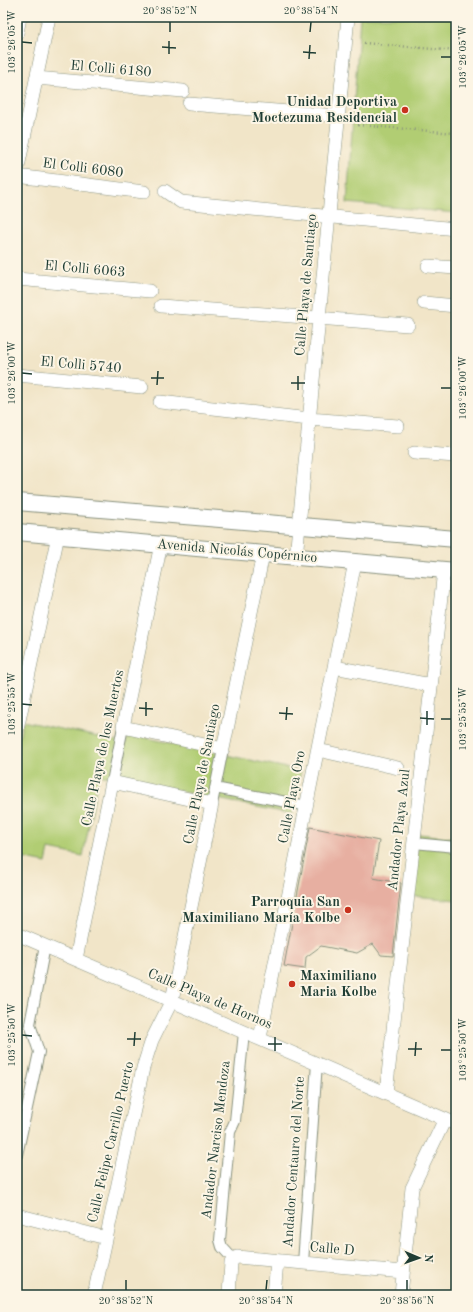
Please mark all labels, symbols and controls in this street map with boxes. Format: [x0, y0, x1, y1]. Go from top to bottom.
text: 20°38'52"N [143, 6, 198, 16]
text: 20°38'54"N [284, 6, 339, 16]
text: 103°26'05"W [7, 10, 17, 74]
text: 103°26'05"W [458, 25, 468, 89]
street label: El Colli 6180 [70, 58, 152, 80]
place label: Unidad Deportiva Moctezuma Residencial [252, 95, 397, 125]
marker: Unidad Deportiva Moctezuma Residencial [400, 105, 410, 115]
street label: El Colli 6080 [42, 156, 124, 180]
street label: Calle Playa de Santiago [293, 213, 319, 357]
street label: El Colli 6063 [44, 258, 126, 280]
text: 103°26'00"W [7, 341, 17, 405]
street label: El Colli 5740 [40, 354, 122, 376]
text: 103°26'00"W [458, 356, 468, 420]
street label: Avenida Nicolás Copérnico [156, 537, 318, 565]
street label: Calle Playa de los Muertos [80, 668, 126, 828]
text: 103°25'55"W [7, 672, 17, 736]
text: 103°25'55"W [458, 687, 468, 751]
street label: Calle Playa de Santiago [181, 702, 223, 845]
street label: Calle Playa Oro [276, 749, 308, 845]
street label: Andador Playa Azul [386, 768, 412, 892]
place label: Parroquia San Maximiliano María Kolbe [182, 895, 340, 925]
marker: Parroquia San Maximiliano María Kolbe [343, 905, 353, 915]
street label: Calle Playa de Hornos [146, 966, 274, 1032]
place label: Maximiliano Maria Kolbe [300, 969, 377, 999]
marker: Maximiliano Maria Kolbe [287, 979, 297, 989]
text: 103°25'50"W [7, 1003, 17, 1067]
text: 103°25'50"W [458, 1018, 468, 1082]
street label: Calle Felipe Carrillo Puerto [86, 1060, 136, 1224]
street label: Andador Narciso Mendoza [199, 1060, 233, 1220]
street label: Andador Centauro del Norte [281, 1076, 307, 1248]
north arrow [399, 1238, 439, 1278]
street label: Calle D [309, 1240, 355, 1258]
text: N [422, 1254, 433, 1263]
text: 20°38'52"N [99, 1296, 154, 1306]
text: 20°38'54"N [239, 1296, 294, 1306]
text: 20°38'56"N [380, 1296, 435, 1306]

